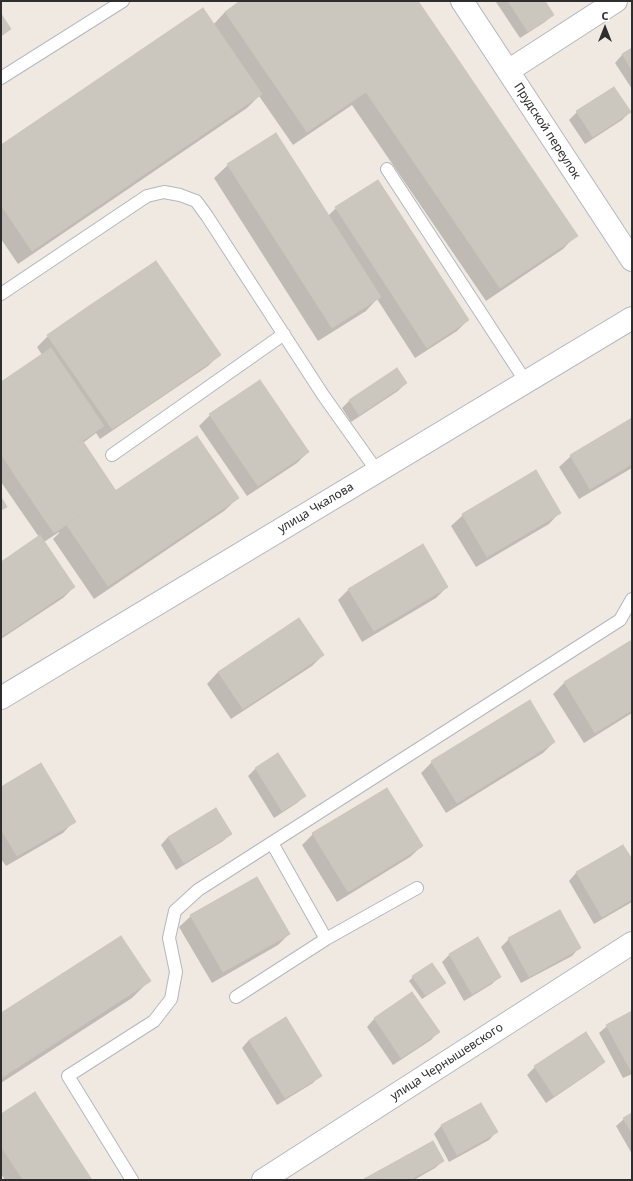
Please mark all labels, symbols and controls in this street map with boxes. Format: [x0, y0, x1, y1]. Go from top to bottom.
north arrow [585, 8, 625, 48]
text: С [601, 8, 609, 23]
street label: Прудской переулок [511, 80, 583, 182]
street label: улица Чкалова [276, 480, 356, 536]
street label: улица Чернышевского [388, 1020, 506, 1104]

